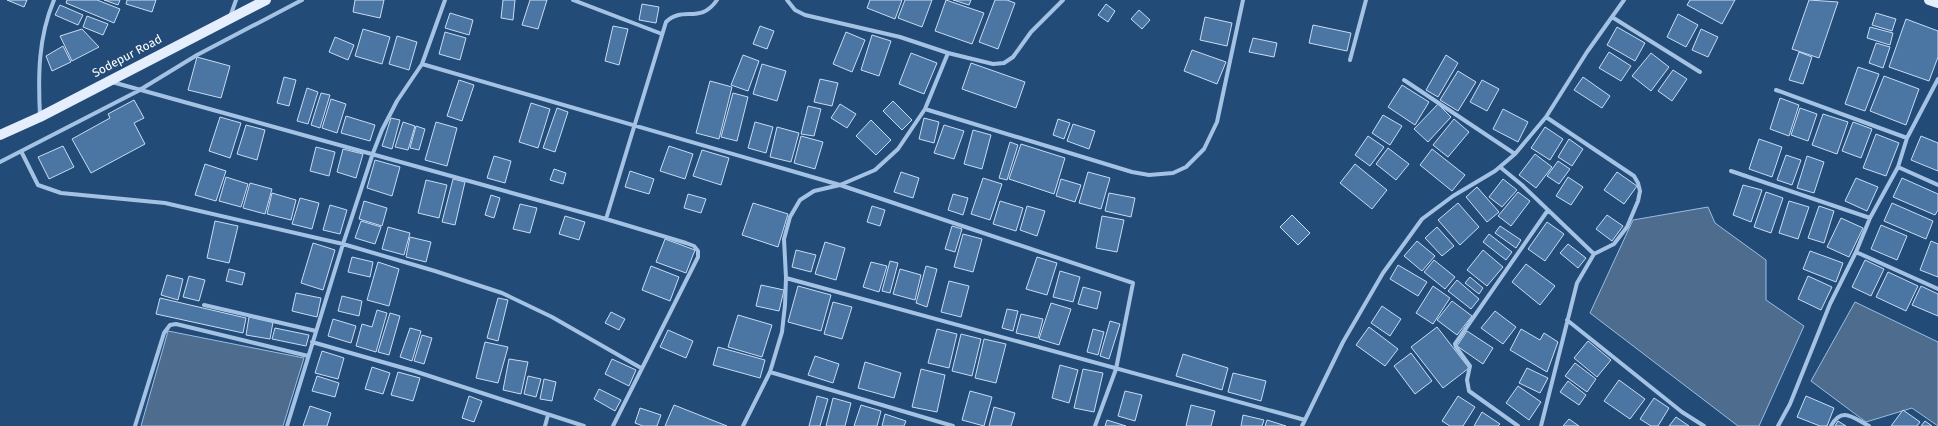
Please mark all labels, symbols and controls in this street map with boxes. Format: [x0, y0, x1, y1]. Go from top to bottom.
street label: Sodepur Road [90, 32, 164, 80]

